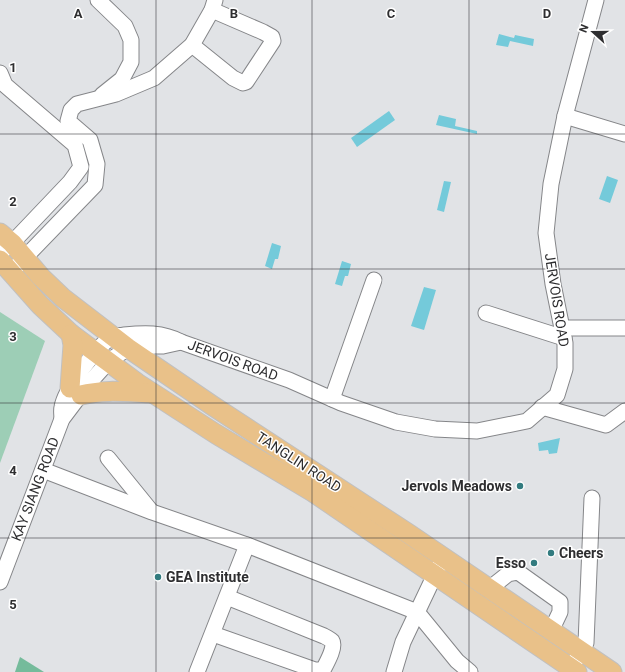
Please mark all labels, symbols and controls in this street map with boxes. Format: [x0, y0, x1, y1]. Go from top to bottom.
text: A [74, 6, 83, 21]
text: B [230, 6, 238, 21]
text: C [387, 6, 396, 21]
text: D [543, 6, 551, 21]
north arrow [573, 12, 613, 52]
text: N [577, 22, 592, 35]
text: 1 [9, 60, 17, 75]
text: 2 [9, 194, 17, 209]
street label: JERVOIS ROAD [542, 252, 572, 348]
text: 3 [9, 329, 17, 344]
street label: JERVOIS ROAD [186, 336, 280, 384]
street label: TANGLIN ROAD [254, 429, 344, 495]
street label: KAY SIANG ROAD [8, 435, 62, 543]
text: 4 [9, 463, 17, 478]
place label: Jervols Meadows [402, 478, 512, 494]
marker: Jervols Meadows [515, 481, 525, 491]
place label: Cheers [559, 545, 603, 561]
marker: Cheers [546, 548, 556, 558]
place label: Esso [496, 555, 526, 571]
marker: Esso [529, 558, 539, 568]
place label: GEA Institute [166, 569, 249, 585]
marker: GEA Institute [153, 572, 163, 582]
text: 5 [9, 597, 17, 612]

